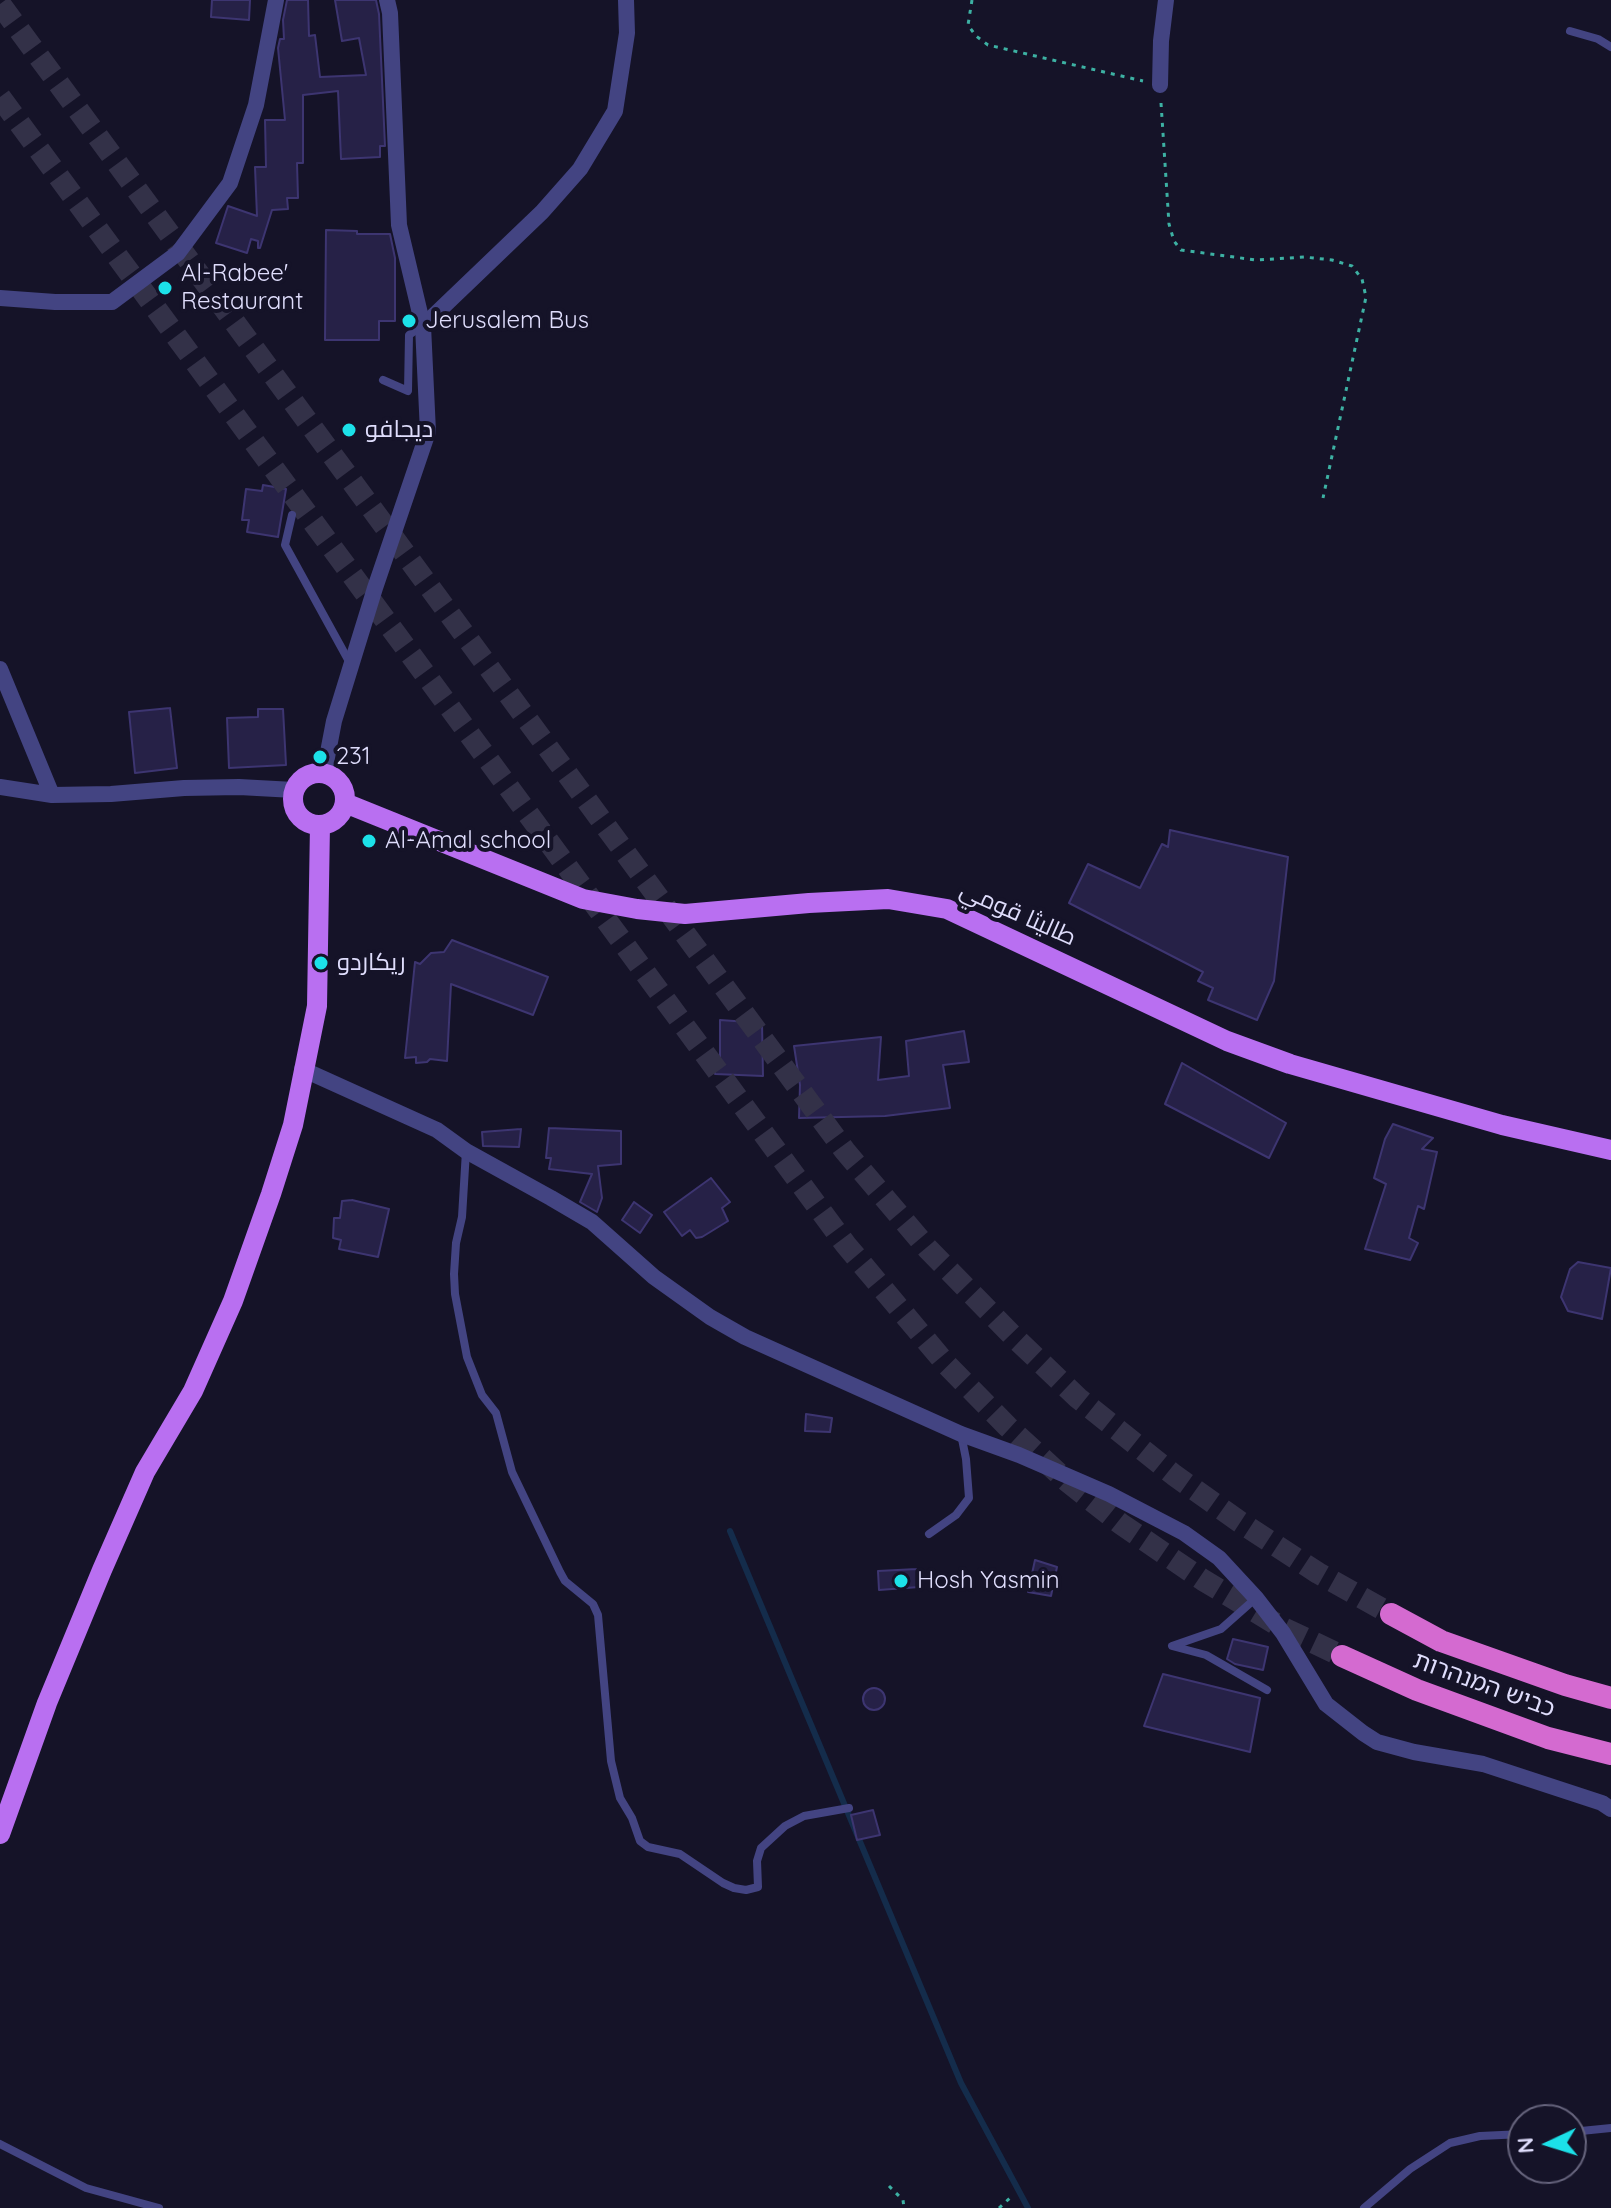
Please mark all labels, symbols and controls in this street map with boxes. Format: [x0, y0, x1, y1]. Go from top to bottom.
place label: Al-Rabee' Restaurant [181, 260, 303, 316]
marker: Al-Rabee' Restaurant [156, 279, 174, 297]
place label: Jerusalem Bus [425, 307, 589, 335]
marker: Jerusalem Bus [400, 312, 418, 330]
place label: ديجافو [365, 416, 433, 444]
marker: ديجافو [340, 421, 358, 439]
place label: 231 [336, 743, 371, 771]
marker: 231 [311, 748, 329, 766]
place label: Al-Amal school [385, 827, 551, 855]
marker: Al-Amal school [360, 832, 378, 850]
street label: طاليثا قومي [955, 876, 1081, 952]
place label: ريكاردو [337, 949, 405, 977]
marker: ريكاردو [312, 954, 330, 972]
place label: Hosh Yasmin [917, 1567, 1060, 1595]
marker: Hosh Yasmin [892, 1572, 910, 1590]
street label: כביש המנהרות [1409, 1646, 1559, 1724]
north arrow [1507, 2104, 1587, 2184]
text: N [1511, 2136, 1540, 2155]

